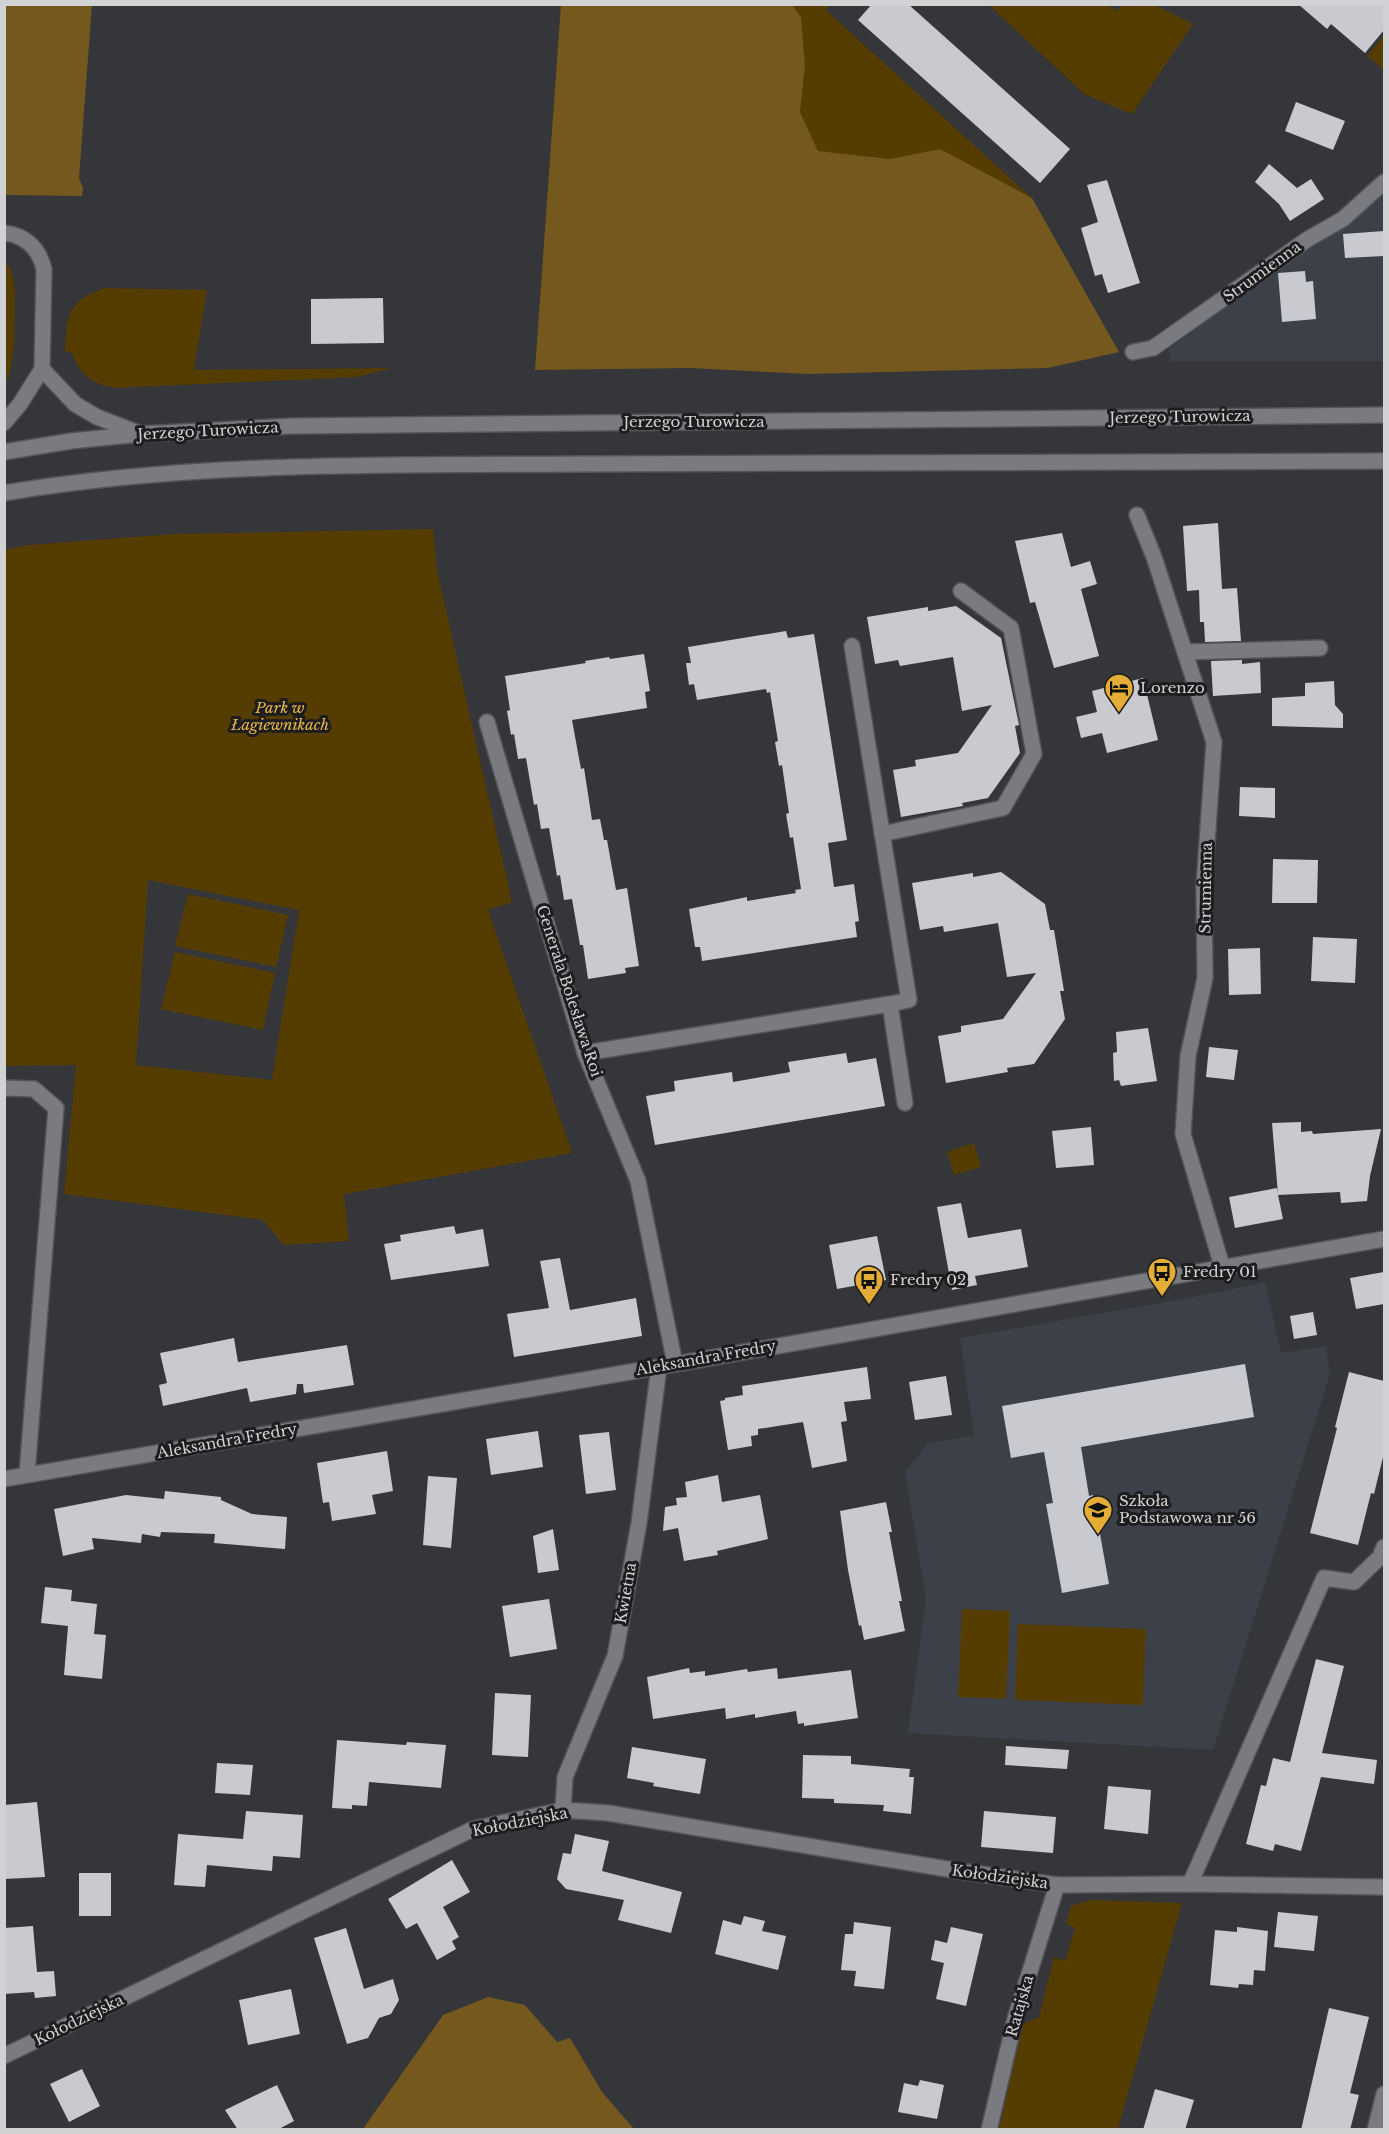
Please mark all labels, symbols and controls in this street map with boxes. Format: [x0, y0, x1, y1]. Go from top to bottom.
street label: Strumienna [1219, 237, 1305, 306]
street label: Jerzego Turowicza [1107, 406, 1251, 427]
street label: Jerzego Turowicza [621, 412, 765, 431]
street label: Jerzego Turowicza [135, 417, 280, 444]
hotel icon: Lorenzo [1103, 672, 1135, 714]
place label: Lorenzo [1140, 678, 1205, 697]
park label: Park w Łagiewnikach [230, 698, 329, 734]
street label: Strumienna [1195, 842, 1216, 934]
street label: Generała Bolesława Roi [533, 903, 606, 1079]
bus stop icon: Fredry 01 [1146, 1256, 1178, 1298]
place label: Fredry 01 [1183, 1262, 1257, 1281]
bus stop icon: Fredry 02 [853, 1264, 885, 1306]
place label: Fredry 02 [890, 1270, 966, 1289]
street label: Aleksandra Fredry [633, 1336, 778, 1379]
street label: Aleksandra Fredry [154, 1419, 299, 1462]
place label: Szkoła Podstawowa nr 56 [1119, 1491, 1256, 1527]
school or university icon: Szkoła Podstawowa nr 56 [1082, 1494, 1114, 1536]
street label: Kwietna [611, 1560, 640, 1625]
street label: Kołodziejska [471, 1803, 570, 1840]
street label: Kołodziejska [951, 1860, 1050, 1893]
street label: Ratajska [1002, 1972, 1038, 2039]
street label: Kołodziejska [31, 1989, 127, 2049]

